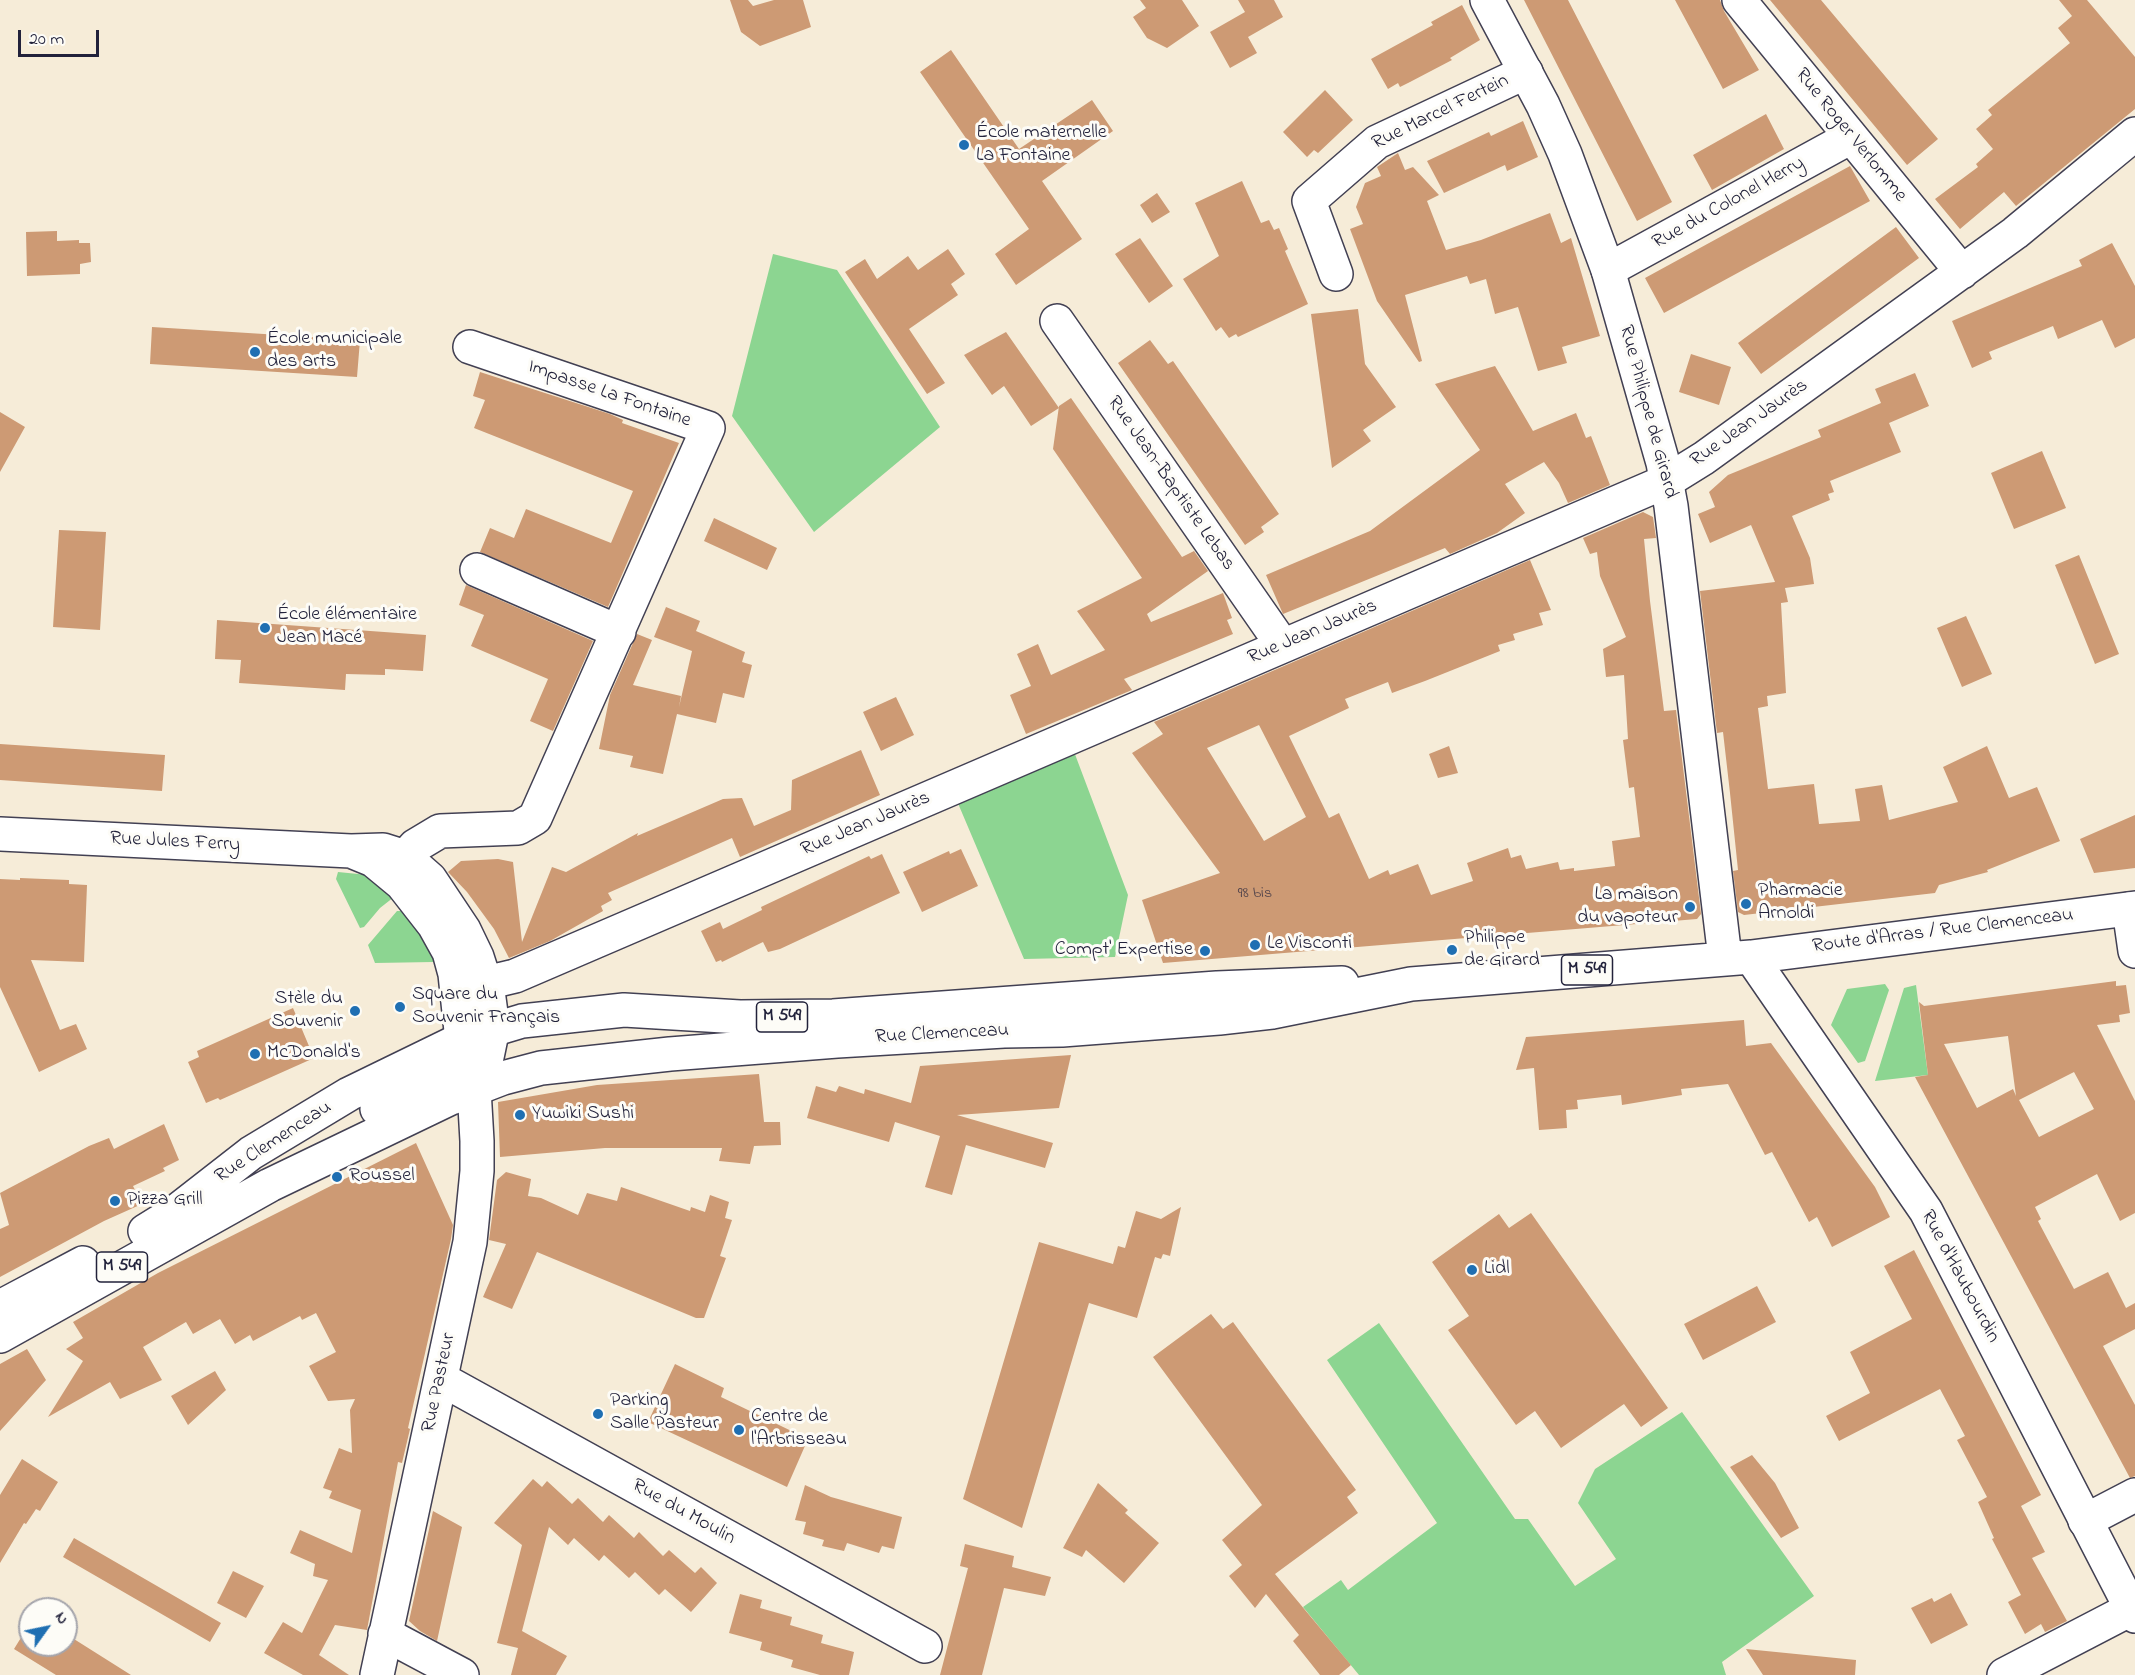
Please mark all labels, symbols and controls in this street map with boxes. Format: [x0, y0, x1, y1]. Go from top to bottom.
scale bar [21, 18, 102, 56]
text: 20 m [29, 27, 64, 53]
street label: Rue Roger Verlomme [1789, 64, 1911, 208]
street label: Rue Marcel Fertein [1369, 70, 1513, 156]
place label: École maternelle La Fontaine [976, 122, 1107, 169]
marker: École maternelle La Fontaine [957, 138, 971, 152]
street label: Rue du Colonel Herry [1649, 152, 1809, 256]
street label: Rue Philippe de Girard [1612, 323, 1682, 501]
place label: École municipale des arts [267, 328, 402, 375]
marker: École municipale des arts [248, 345, 262, 359]
street label: Impasse La Fontaine [524, 356, 694, 434]
street label: Rue Jean Jaurès [1687, 375, 1813, 473]
street label: Rue Jean-Baptiste Lebas [1101, 392, 1239, 576]
street label: Rue Jean Jaurès [1245, 595, 1381, 671]
place label: École élémentaire Jean Macé [277, 604, 417, 651]
marker: École élémentaire Jean Macé [258, 621, 272, 635]
street label: Rue Jean Jaurès [798, 787, 934, 863]
street label: Rue Jules Ferry [109, 828, 241, 858]
place label: Pharmacie Arnoldi [1758, 880, 1843, 927]
house number: 98 bis [1238, 884, 1272, 904]
place label: La maison du vapoteur [1577, 884, 1678, 931]
marker: Pharmacie Arnoldi [1739, 897, 1753, 911]
marker: La maison du vapoteur [1683, 900, 1697, 914]
street label: Route d'Arras / Rue Clemenceau [1811, 904, 2075, 960]
place label: Philippe de Girard [1464, 927, 1540, 974]
place label: Le Visconti [1267, 933, 1352, 957]
marker: Le Visconti [1248, 938, 1262, 952]
place label: Compt' Expertise [1055, 939, 1193, 963]
marker: Philippe de Girard [1445, 943, 1459, 957]
marker: Compt' Expertise [1198, 944, 1212, 958]
road number: M 549 [1562, 955, 1612, 985]
place label: Square du Souvenir Français [412, 984, 560, 1031]
place label: Stèle du Souvenir [271, 988, 343, 1035]
marker: Square du Souvenir Français [393, 1000, 407, 1014]
road number: M 549 [756, 1002, 808, 1032]
marker: Stèle du Souvenir [348, 1004, 362, 1018]
street label: Rue Clemenceau [874, 1020, 1010, 1050]
place label: McDonald's [267, 1042, 361, 1066]
marker: McDonald's [248, 1047, 262, 1061]
street label: Rue Clemenceau [211, 1096, 337, 1190]
place label: Yuwiki Sushi [532, 1103, 634, 1127]
marker: Yuwiki Sushi [513, 1108, 527, 1122]
place label: Roussel [349, 1165, 415, 1189]
marker: Roussel [330, 1170, 344, 1184]
place label: Pizza Grill [127, 1189, 203, 1213]
marker: Pizza Grill [108, 1194, 122, 1208]
street label: Rue d'Haubourdin [1914, 1207, 2004, 1347]
road number: M 549 [96, 1252, 148, 1282]
place label: Lidl [1484, 1258, 1510, 1282]
marker: Lidl [1465, 1263, 1479, 1277]
street label: Rue Pasteur [418, 1331, 462, 1435]
place label: Parking Salle Pasteur [610, 1390, 719, 1437]
place label: Centre de l'Arbrisseau [751, 1406, 847, 1453]
marker: Parking Salle Pasteur [591, 1407, 605, 1421]
marker: Centre de l'Arbrisseau [732, 1423, 746, 1437]
street label: Rue du Moulin [627, 1475, 739, 1551]
north arrow [18, 1597, 78, 1657]
text: N [48, 1607, 74, 1629]

